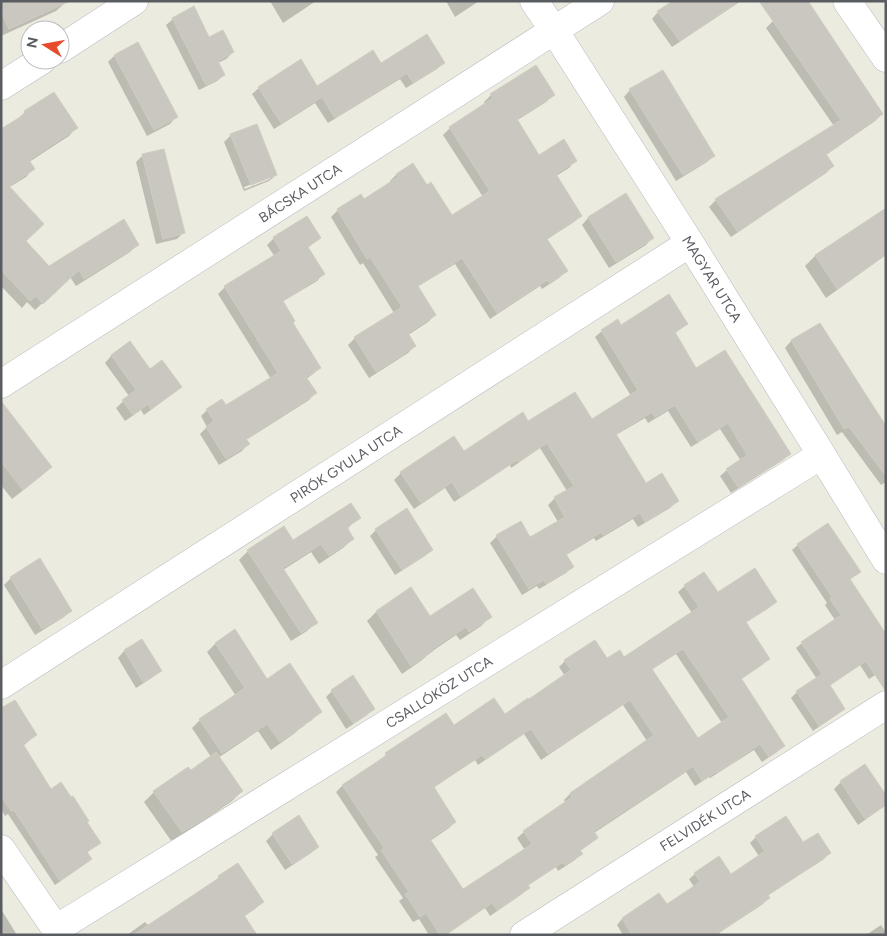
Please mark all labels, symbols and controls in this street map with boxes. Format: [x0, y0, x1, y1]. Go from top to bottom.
north arrow [20, 20, 70, 70]
text: N [23, 36, 42, 50]
street label: BÁCSKA UTCA [256, 160, 345, 226]
street label: MAGYAR UTCA [678, 233, 745, 326]
street label: PIRÓK GYULA UTCA [287, 422, 406, 507]
street label: CSALLÓKÖZ UTCA [383, 652, 496, 732]
street label: FELVIDÉK UTCA [657, 785, 754, 855]

